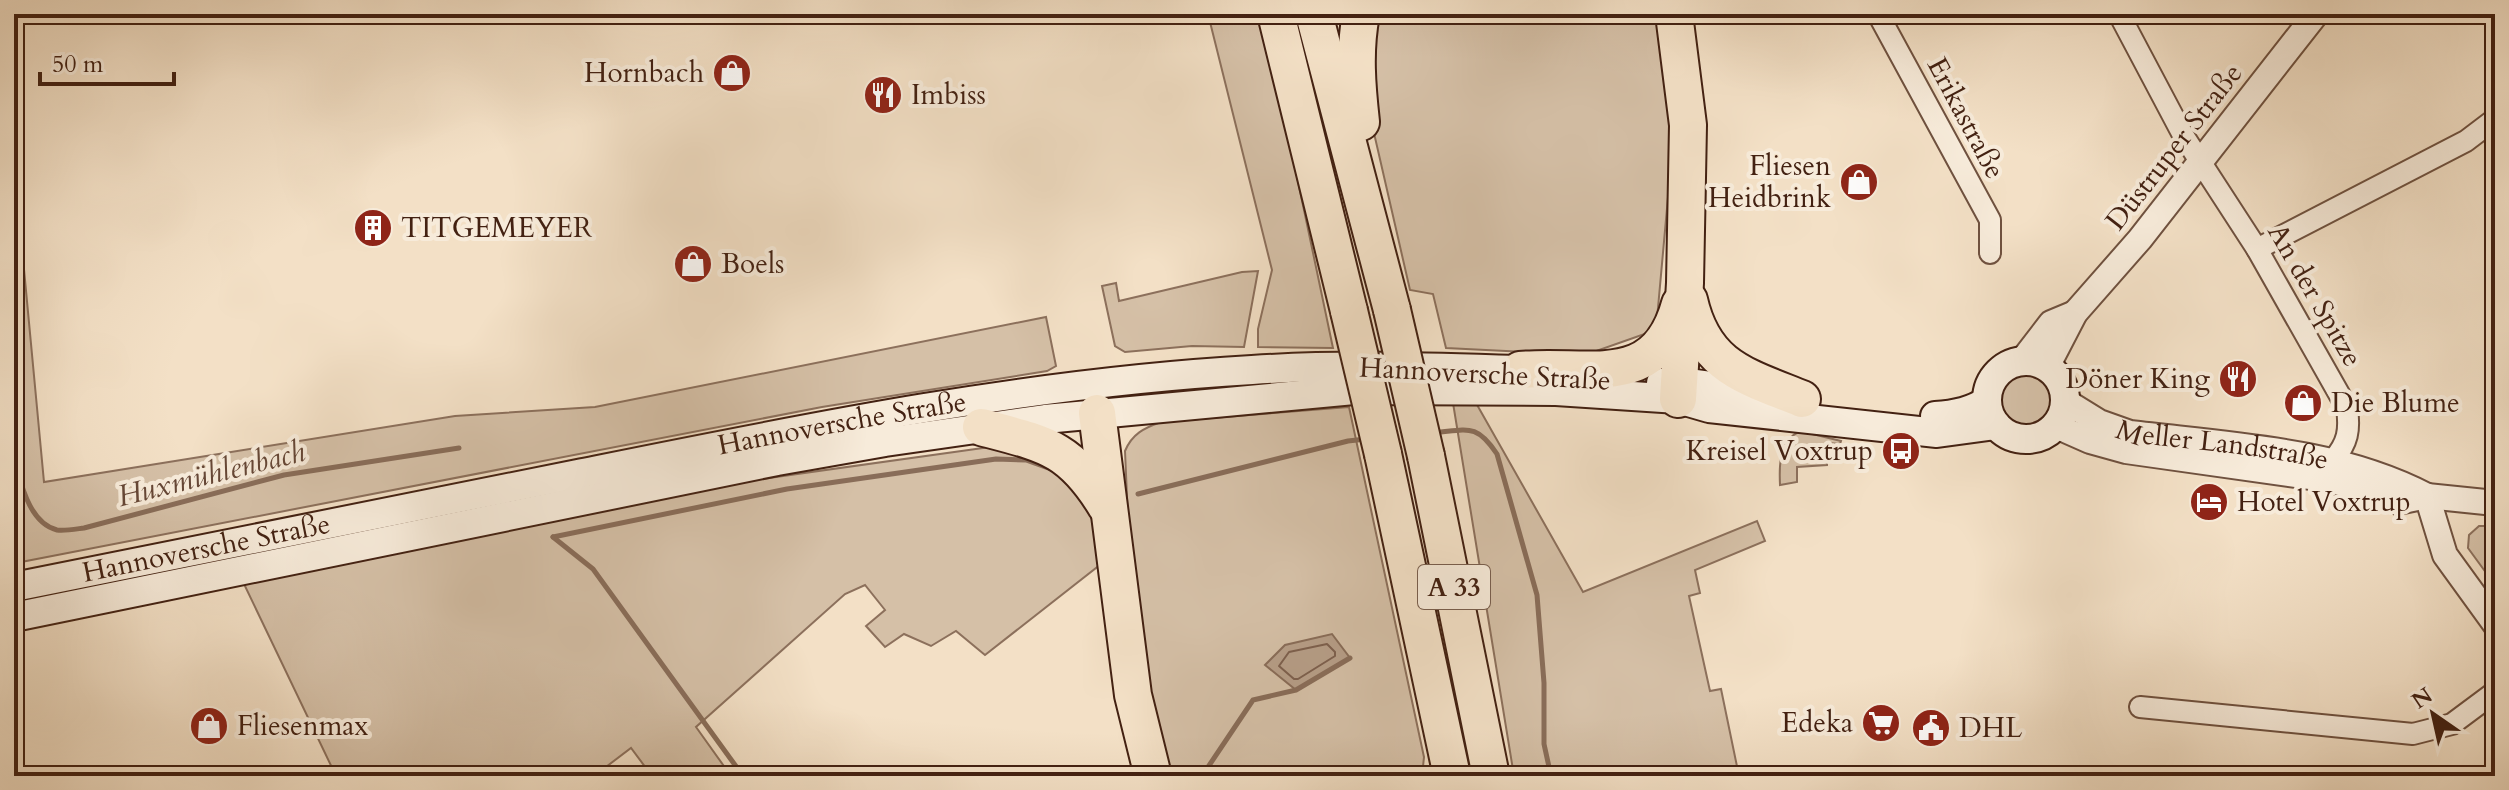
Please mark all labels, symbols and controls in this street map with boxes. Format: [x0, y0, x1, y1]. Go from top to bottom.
scale bar [40, 36, 174, 86]
text: 50 m [52, 48, 104, 81]
street label: Erikastraße [1918, 51, 2014, 185]
shop icon: Hornbach [711, 52, 753, 94]
place label: Hornbach [584, 54, 704, 92]
street label: Düstruper Straße [2097, 56, 2251, 238]
restaurant icon: Imbiss [862, 74, 904, 116]
place label: Imbiss [911, 76, 986, 114]
place label: Fliesen Heidbrink [1708, 147, 1831, 217]
shop icon: Fliesen Heidbrink [1838, 161, 1880, 203]
building icon: TITGEMEYER [352, 207, 394, 249]
place label: TITGEMEYER [401, 209, 593, 247]
street label: An der Spitze [2259, 216, 2371, 374]
shop icon: Boels [672, 243, 714, 285]
place label: Boels [721, 245, 784, 283]
street label: Hannoversche Straße [1358, 348, 1612, 400]
restaurant icon: Döner King [2217, 358, 2259, 400]
place label: Döner King [2065, 360, 2210, 398]
shop icon: Die Blume [2282, 382, 2324, 424]
street label: Hannoversche Straße [714, 383, 969, 465]
place label: Die Blume [2331, 384, 2460, 422]
street label: Meller Landstraße [2111, 411, 2332, 479]
bus stop icon: Kreisel Voxtrup [1880, 430, 1922, 472]
water label: Huxmühlenbach [113, 431, 310, 517]
place label: Kreisel Voxtrup [1686, 432, 1873, 470]
hotel icon: Hotel Voxtrup [2188, 481, 2230, 523]
place label: Hotel Voxtrup [2237, 483, 2411, 521]
street label: Hannoversche Straße [79, 505, 333, 592]
road number: A 33 [1418, 565, 1490, 609]
north arrow [2393, 674, 2473, 754]
text: N [2406, 680, 2439, 716]
supermarket icon: Edeka [1860, 702, 1902, 744]
place label: Edeka [1781, 704, 1853, 742]
shop icon: Fliesenmax [188, 705, 230, 747]
place label: Fliesenmax [237, 707, 368, 745]
public building icon: DHL [1910, 707, 1952, 749]
place label: DHL [1959, 709, 2022, 747]

